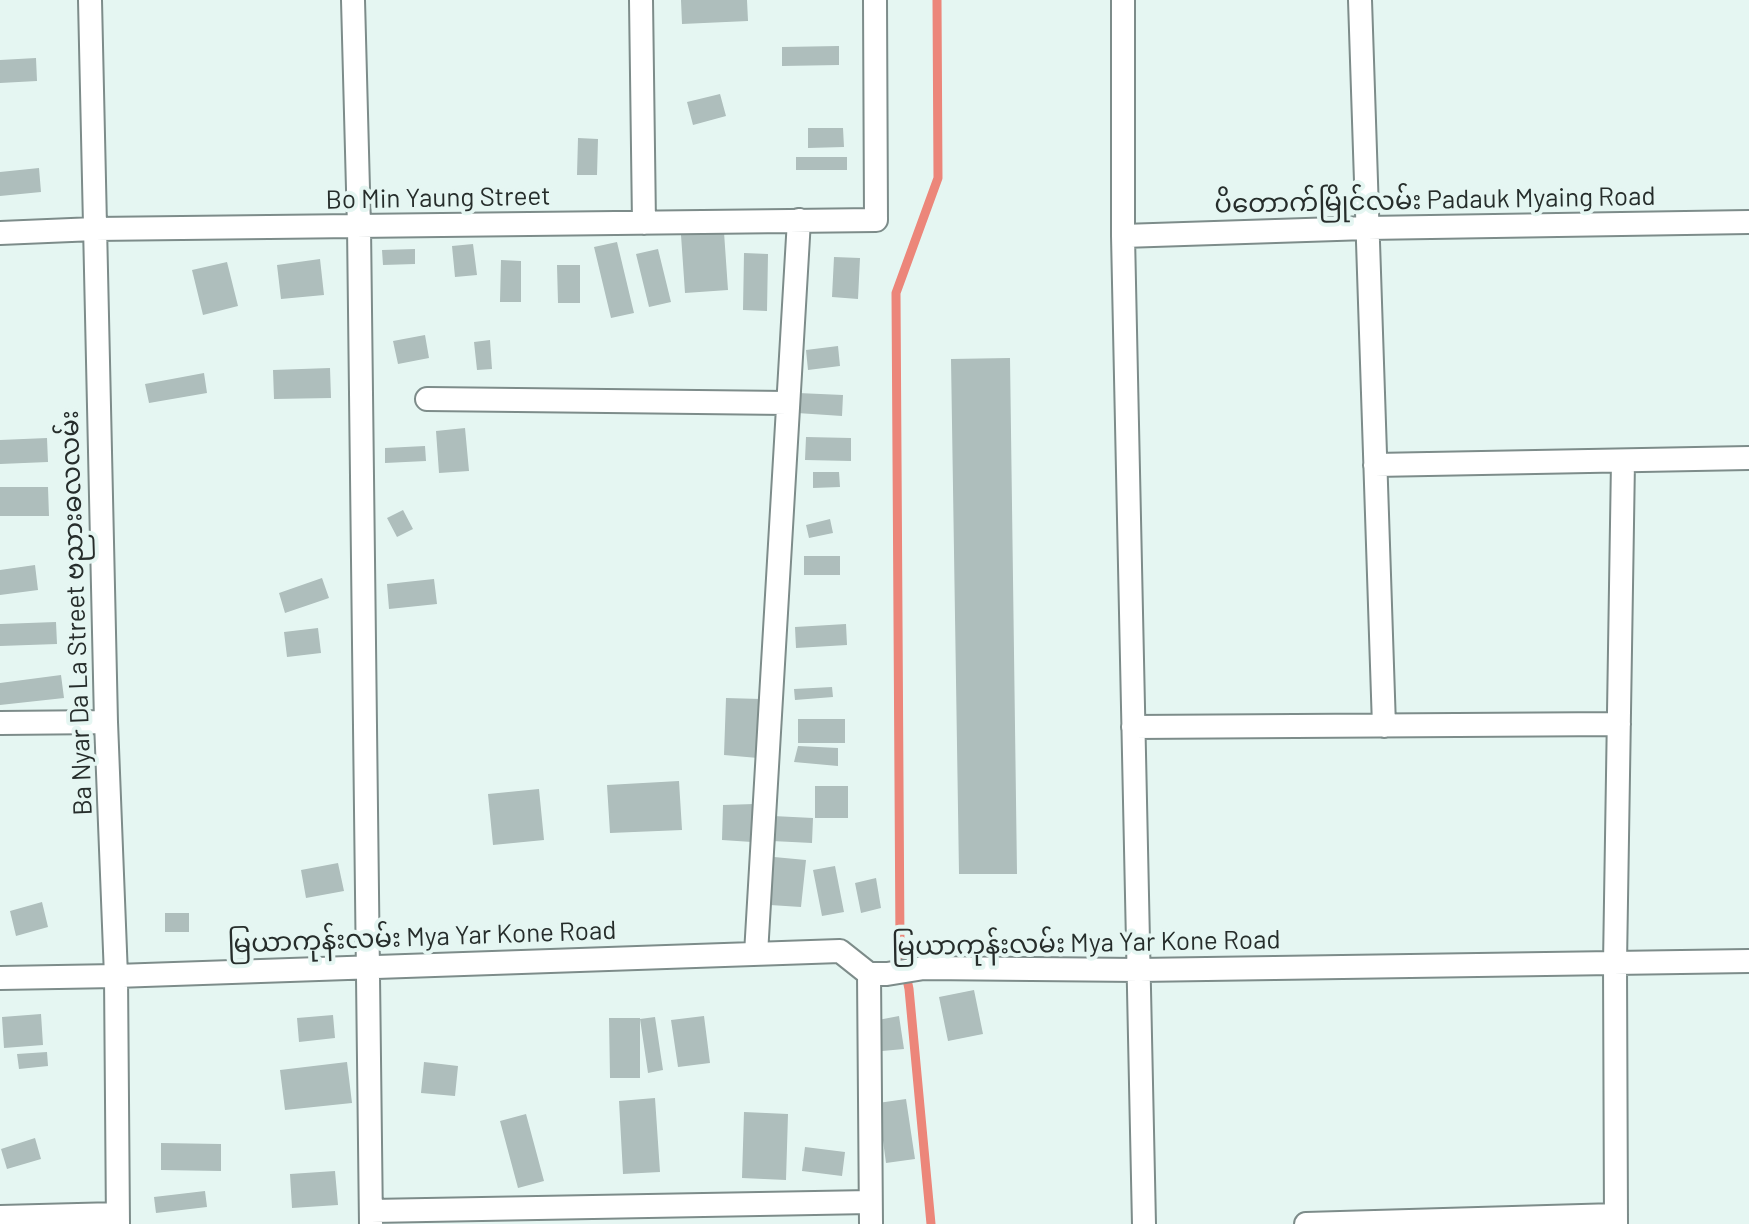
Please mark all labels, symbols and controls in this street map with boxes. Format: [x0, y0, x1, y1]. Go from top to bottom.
street label: Bo Min Yaung Street [325, 180, 551, 216]
street label: ပိတောက်မြိုင်လမ်း Padauk Myaing Road [1214, 181, 1656, 219]
street label: Ba Nyar Da La Street ဗညားဓလလမ်း [53, 410, 99, 816]
street label: မြယာကုန်းလမ်း Mya Yar Kone Road [227, 915, 617, 959]
street label: မြယာကုန်းလမ်း Mya Yar Kone Road [891, 924, 1281, 962]

